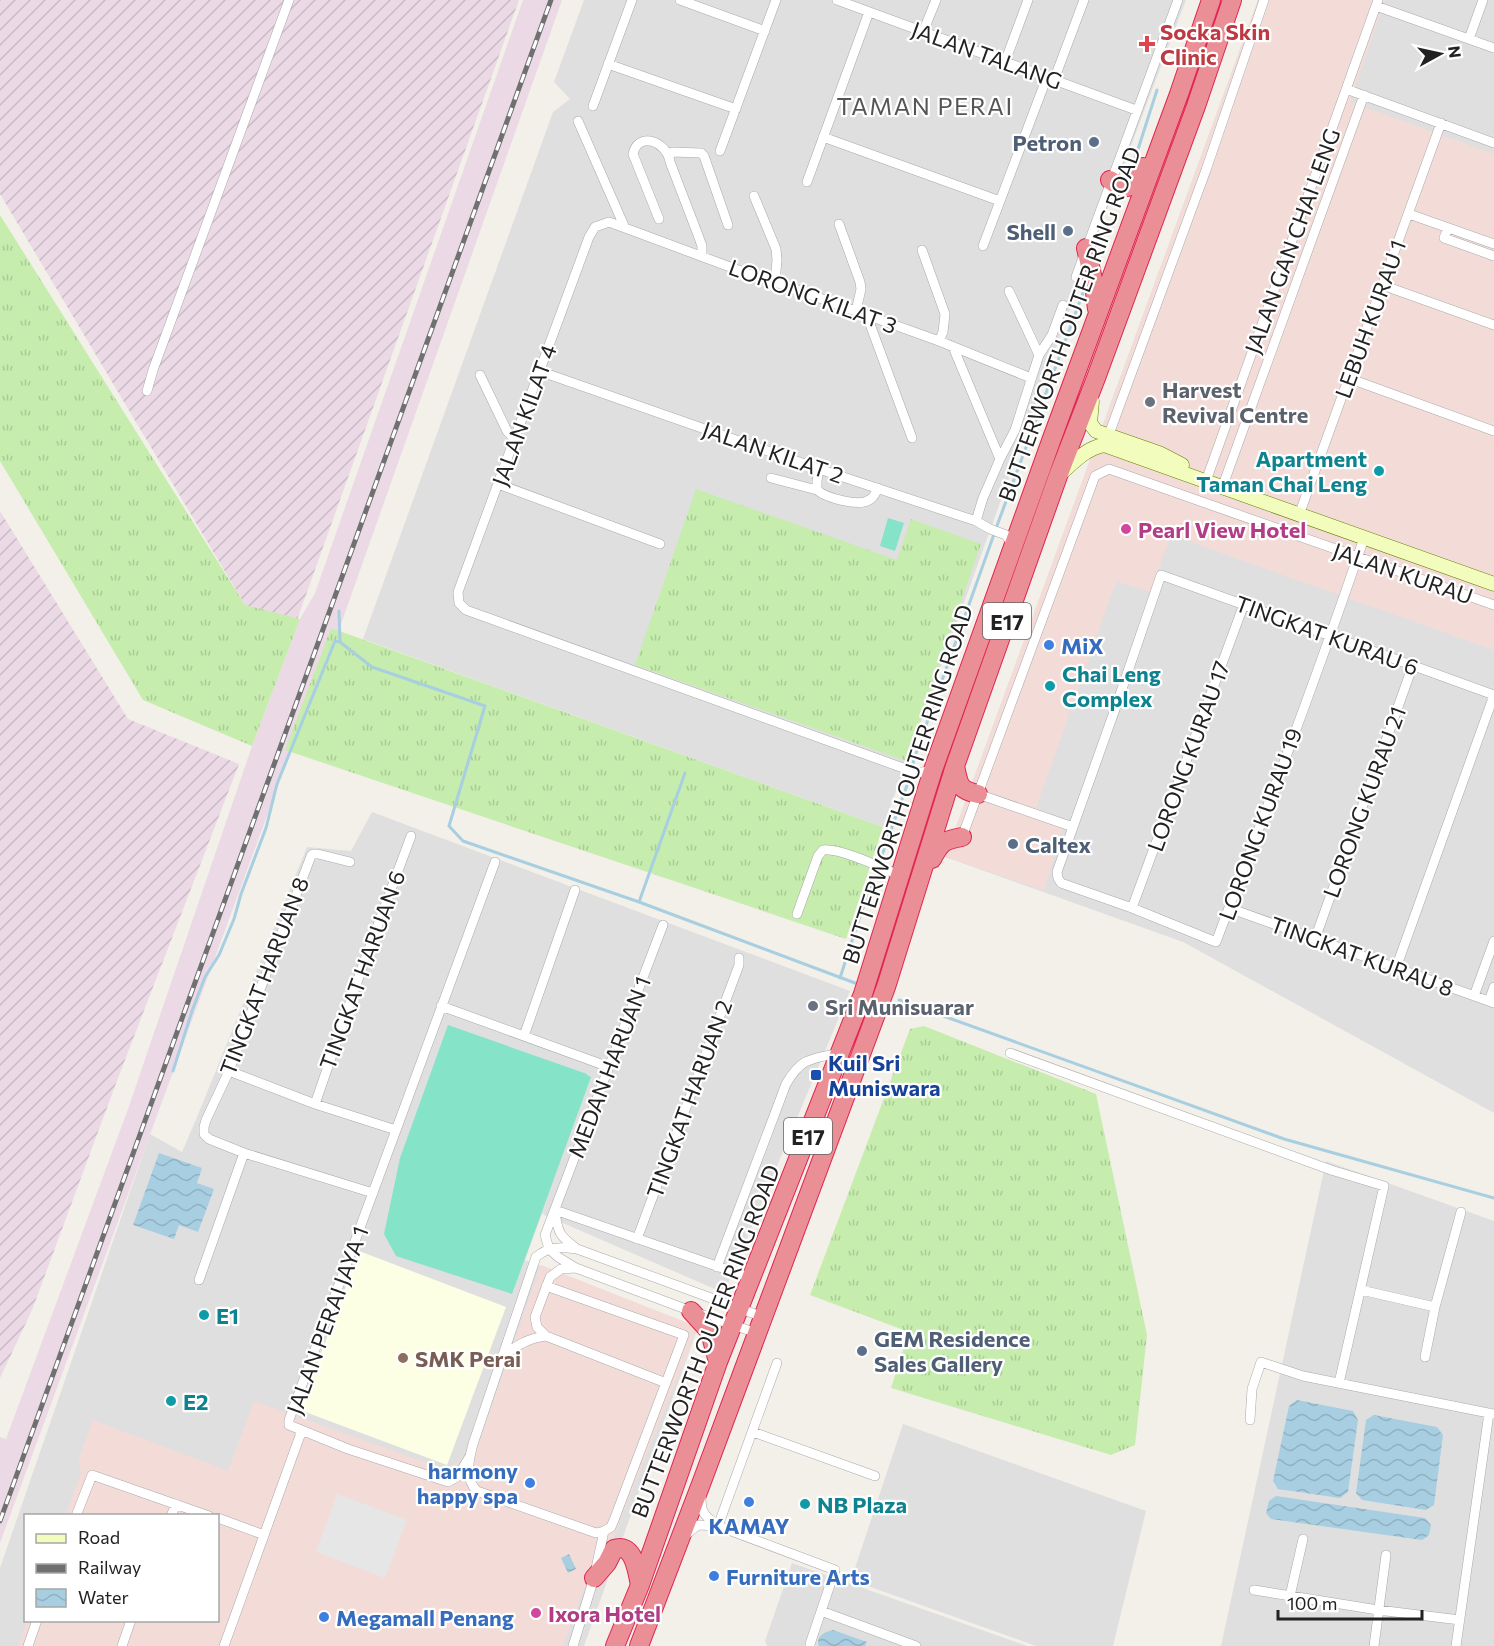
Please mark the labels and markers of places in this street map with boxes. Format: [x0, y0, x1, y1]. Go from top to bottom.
place label: Socka Skin Clinic [1160, 18, 1270, 70]
marker: Socka Skin Clinic [1138, 35, 1156, 53]
place label: Petron [1013, 129, 1082, 156]
marker: Petron [1087, 135, 1101, 149]
place label: Shell [1006, 218, 1056, 245]
marker: Shell [1061, 224, 1075, 238]
place label: Harvest Revival Centre [1162, 376, 1308, 428]
marker: Harvest Revival Centre [1143, 395, 1157, 409]
place label: Apartment Taman Chai Leng [1196, 445, 1367, 497]
marker: Apartment Taman Chai Leng [1372, 464, 1386, 478]
place label: Pearl View Hotel [1138, 516, 1306, 543]
marker: Pearl View Hotel [1119, 522, 1133, 536]
place label: MiX [1061, 632, 1104, 659]
marker: MiX [1042, 638, 1056, 652]
place label: Chai Leng Complex [1062, 660, 1161, 712]
marker: Chai Leng Complex [1043, 679, 1057, 693]
place label: Caltex [1025, 831, 1091, 858]
marker: Caltex [1006, 837, 1020, 851]
place label: Sri Munisuarar [825, 993, 974, 1020]
marker: Sri Munisuarar [806, 999, 820, 1013]
place label: Kuil Sri Muniswara [828, 1049, 941, 1101]
marker: Kuil Sri Muniswara [809, 1068, 823, 1082]
place label: E1 [216, 1302, 239, 1329]
marker: E1 [197, 1308, 211, 1322]
place label: GEM Residence Sales Gallery [874, 1325, 1030, 1377]
marker: GEM Residence Sales Gallery [855, 1344, 869, 1358]
place label: SMK Perai [415, 1345, 521, 1372]
marker: SMK Perai [396, 1351, 410, 1365]
place label: E2 [183, 1388, 209, 1415]
marker: E2 [164, 1394, 178, 1408]
place label: harmony happy spa [417, 1457, 518, 1509]
marker: harmony happy spa [523, 1476, 537, 1490]
place label: NB Plaza [817, 1491, 907, 1518]
marker: KAMAY [742, 1495, 756, 1509]
marker: NB Plaza [798, 1497, 812, 1511]
place label: KAMAY [709, 1512, 790, 1539]
place label: Furniture Arts [726, 1563, 870, 1590]
marker: Furniture Arts [707, 1569, 721, 1583]
place label: Ixora Hotel [548, 1600, 661, 1627]
place label: Megamall Penang [336, 1604, 514, 1631]
marker: Ixora Hotel [529, 1606, 543, 1620]
marker: Megamall Penang [317, 1610, 331, 1624]

